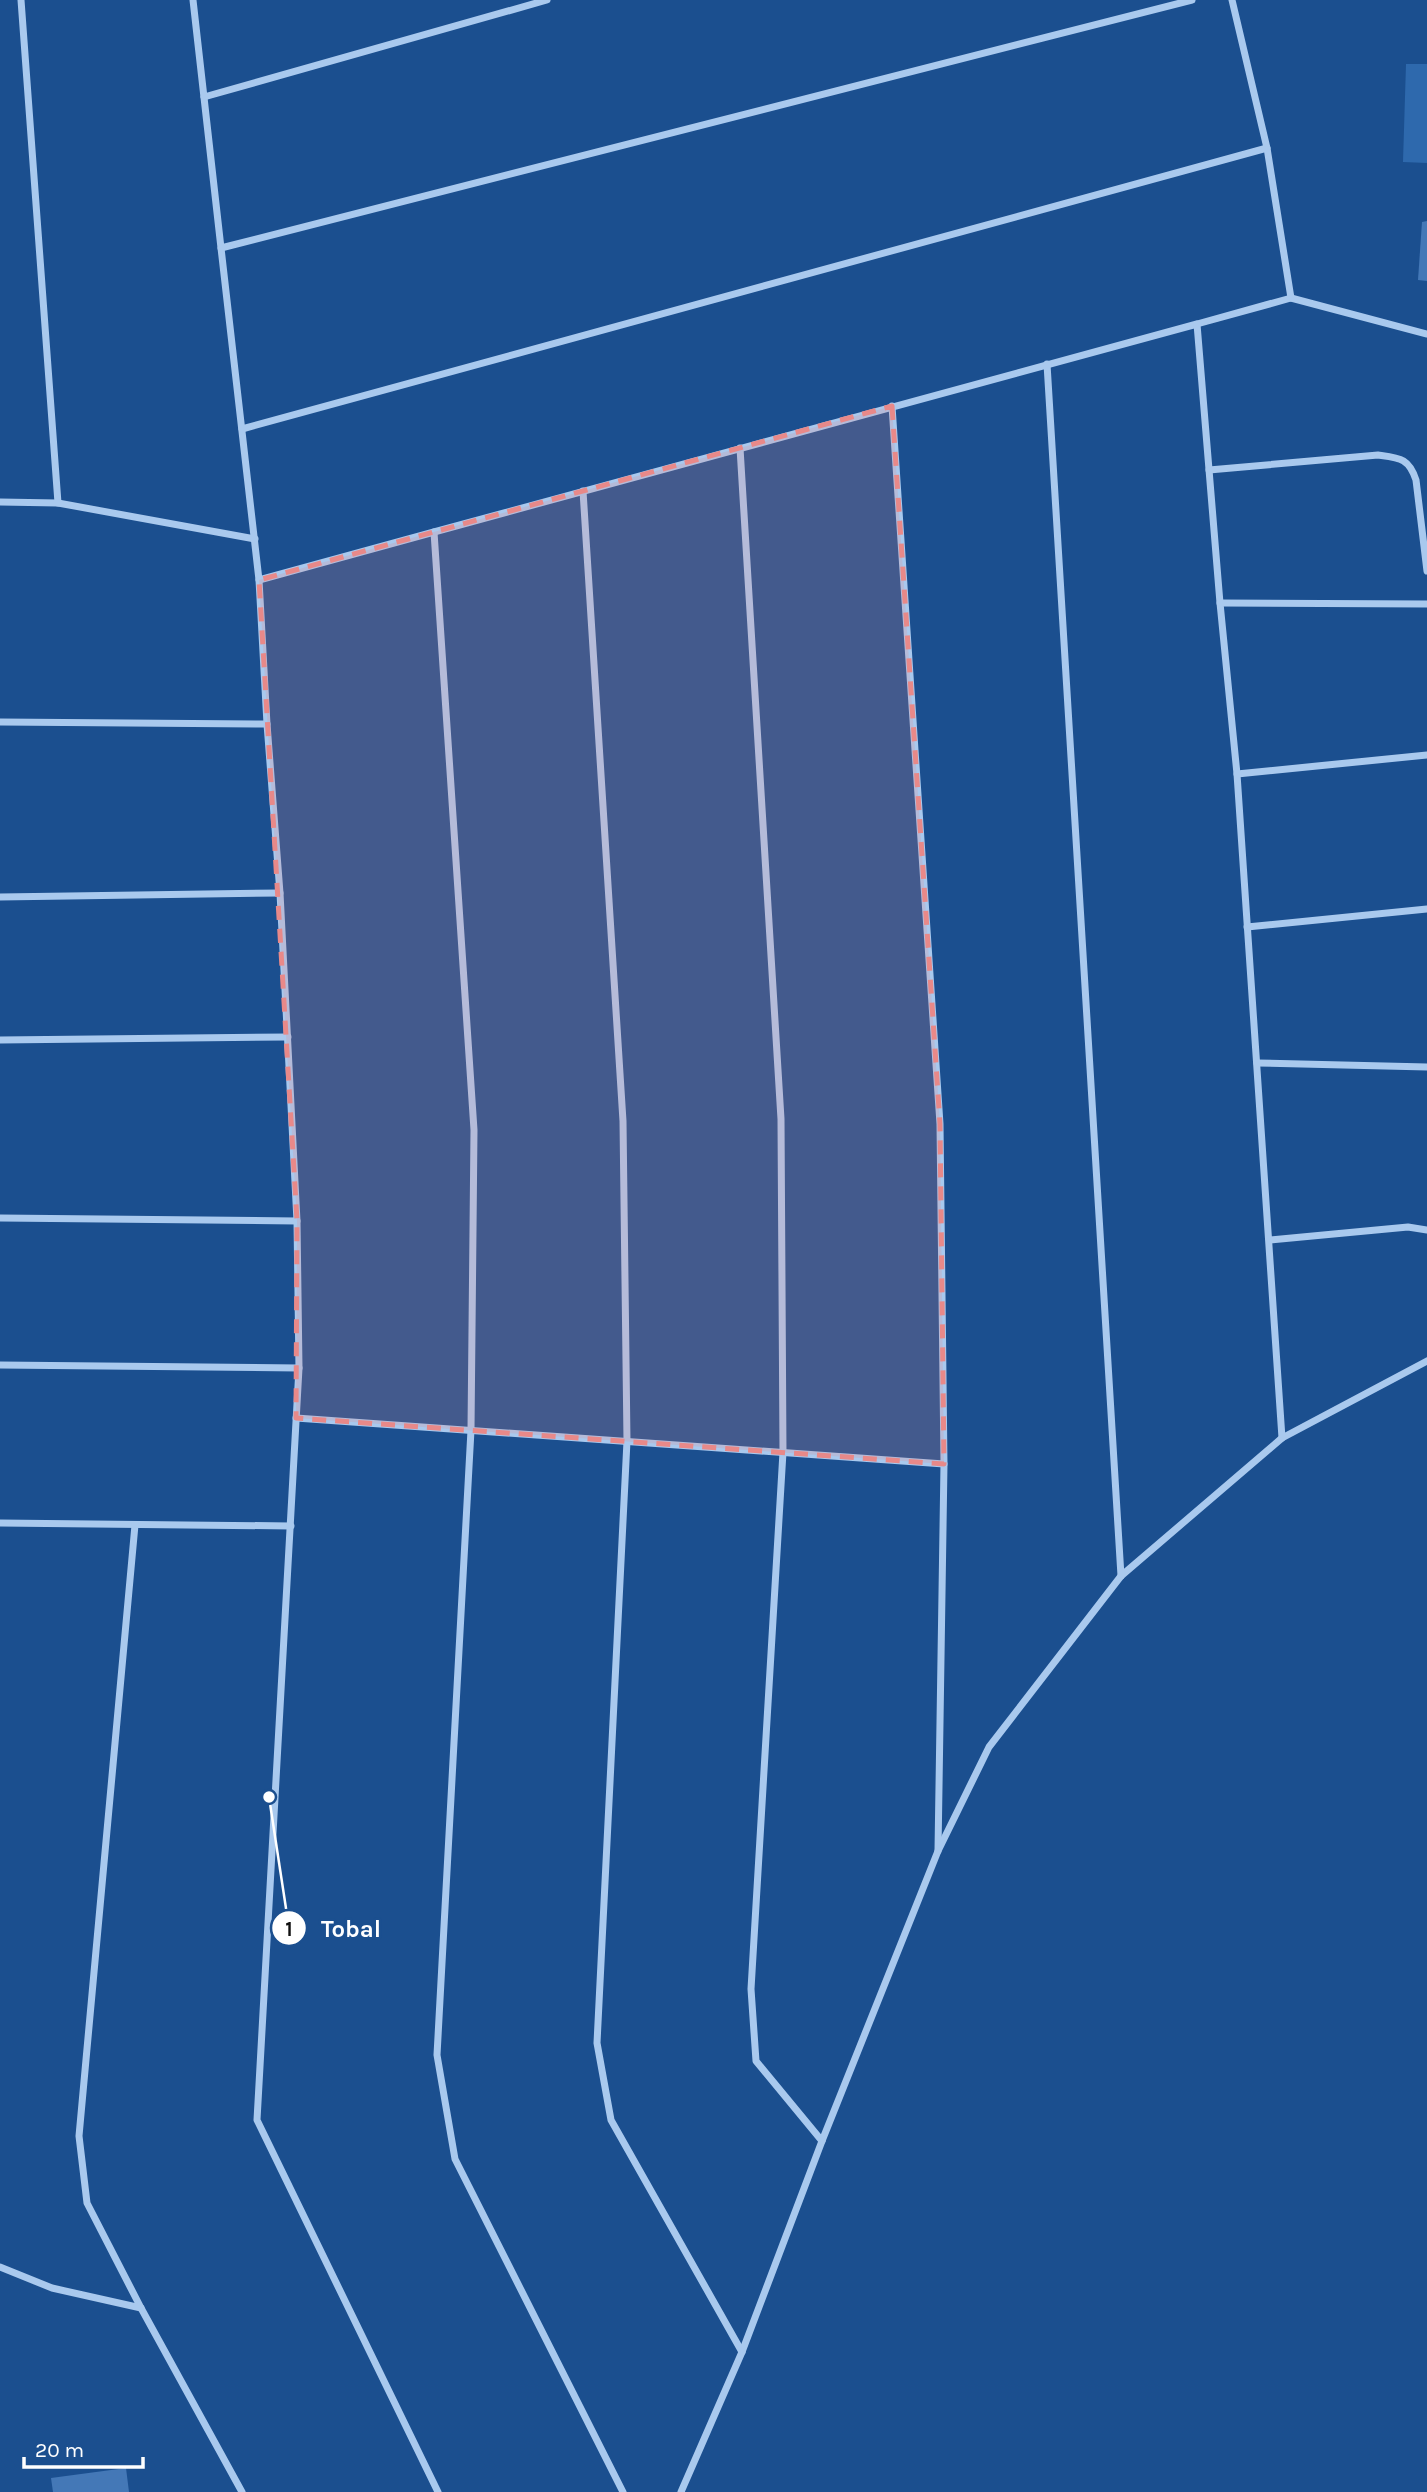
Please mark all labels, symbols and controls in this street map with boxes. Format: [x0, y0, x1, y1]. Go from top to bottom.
callout: Tobal [272, 1906, 395, 1951]
text: Tobal [321, 1915, 381, 1943]
text: 1 [285, 1917, 293, 1941]
scale bar [24, 2426, 144, 2470]
text: 20 m [35, 2438, 84, 2462]

